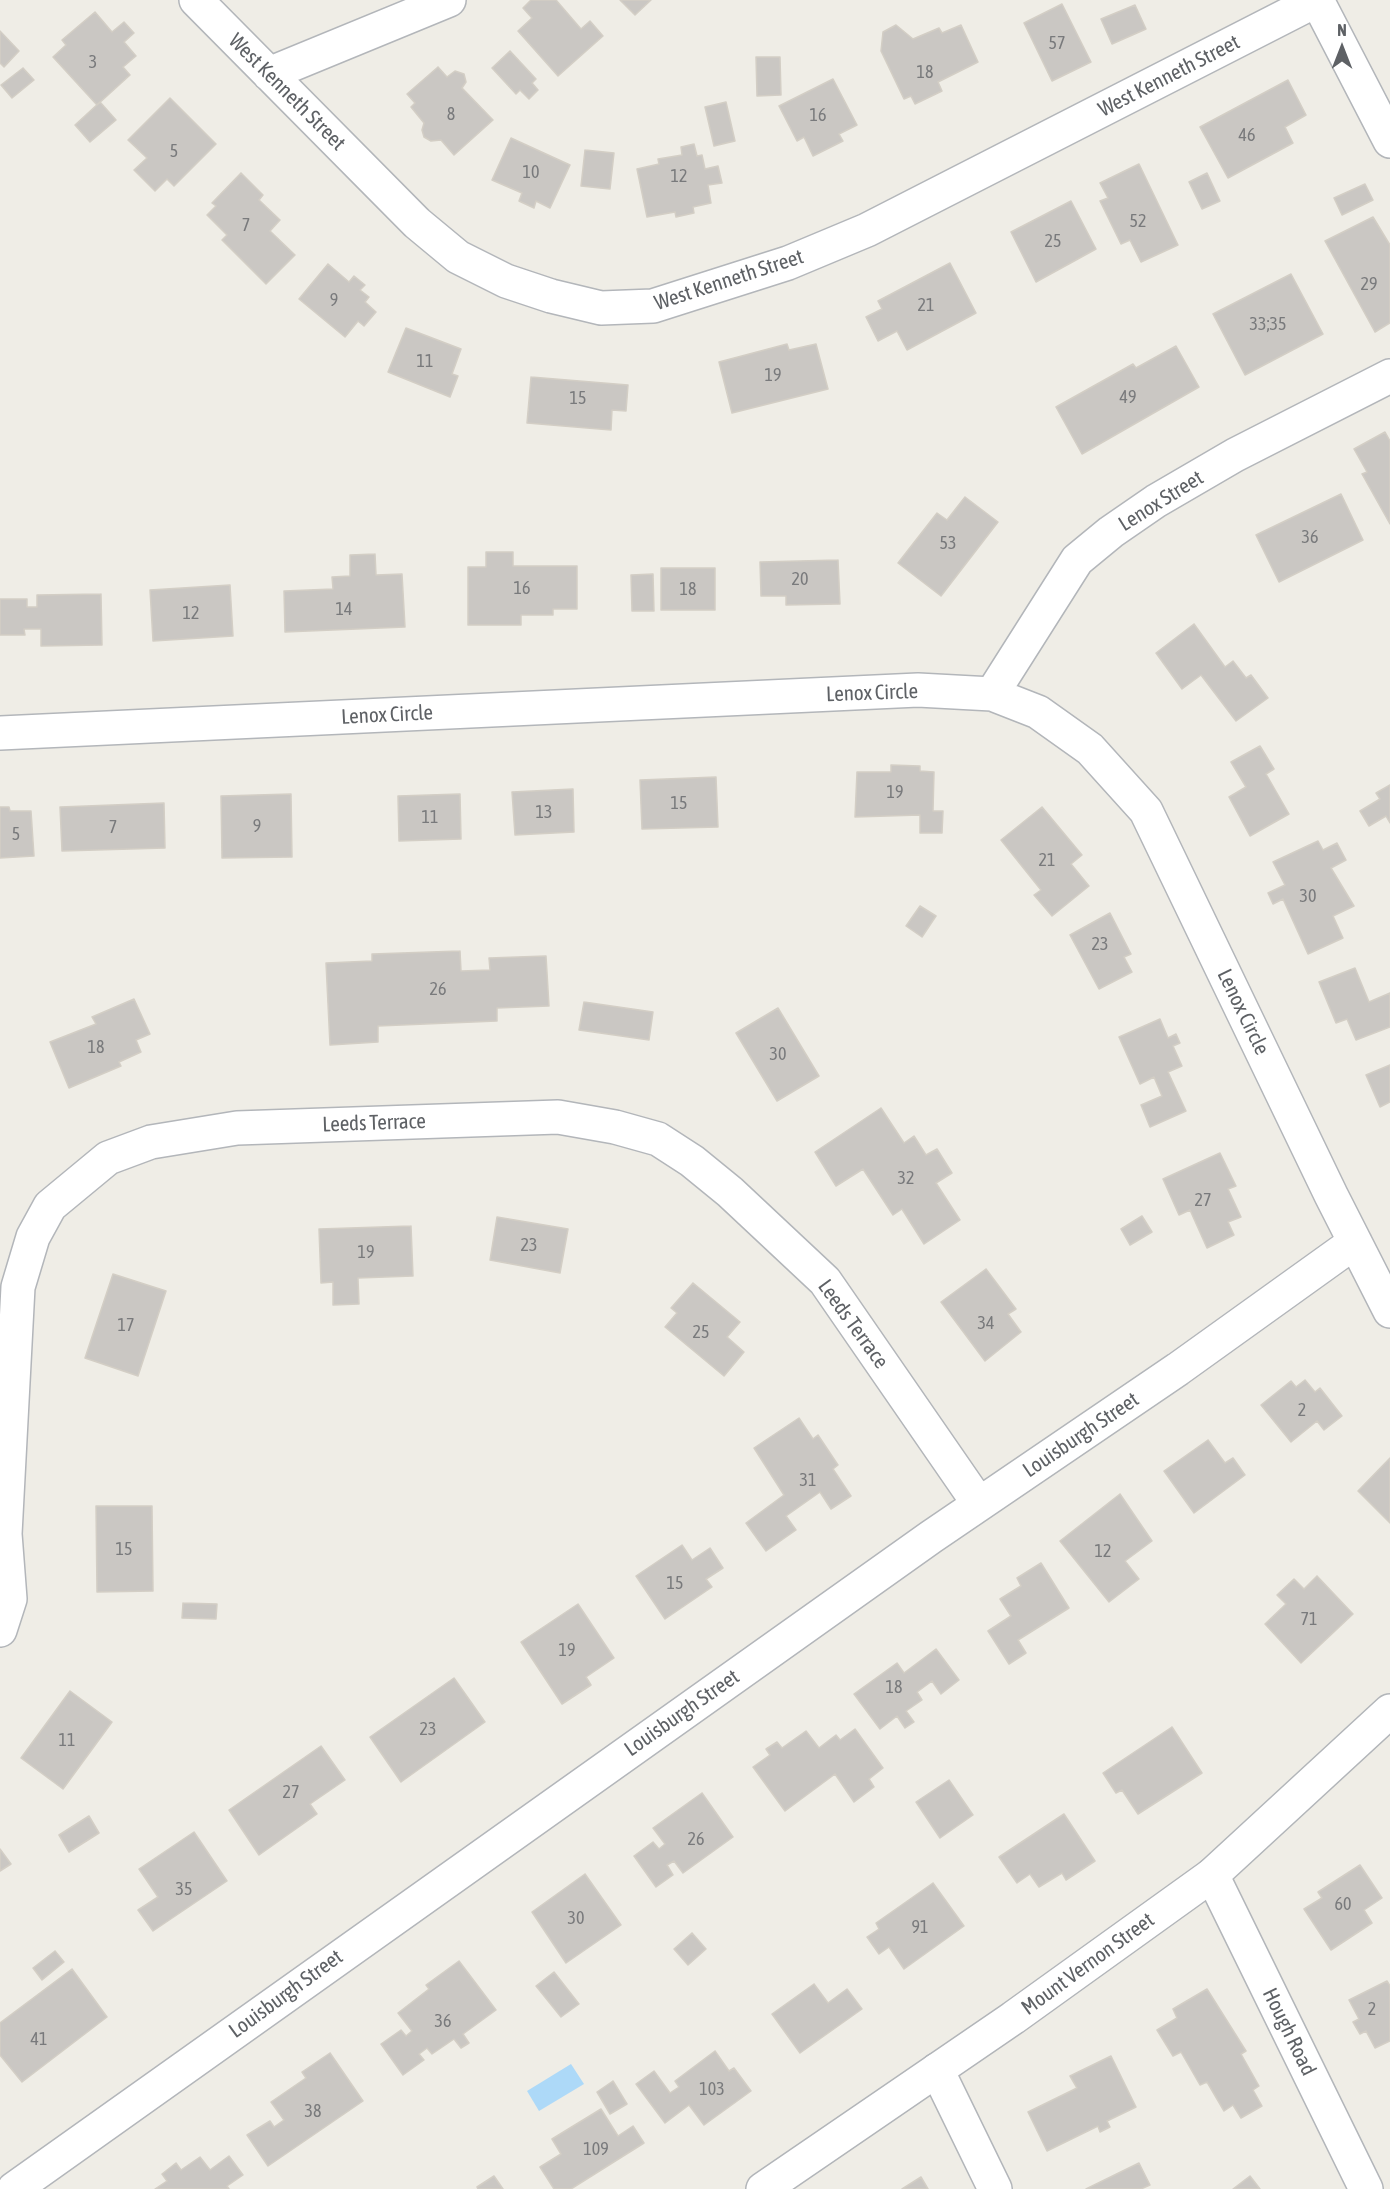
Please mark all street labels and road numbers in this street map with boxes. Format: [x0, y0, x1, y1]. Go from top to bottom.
street label: West Kenneth Street [223, 28, 351, 156]
street label: West Kenneth Street [1094, 30, 1244, 122]
street label: West Kenneth Street [651, 244, 807, 316]
street label: Lenox Street [1114, 465, 1208, 537]
street label: Lenox Circle [826, 679, 918, 707]
street label: Lenox Circle [340, 700, 434, 730]
street label: Lenox Circle [1212, 965, 1274, 1059]
street label: Leeds Terrace [322, 1109, 426, 1137]
street label: Leeds Terrace [812, 1275, 894, 1373]
street label: Louisburgh Street [1018, 1387, 1144, 1483]
street label: Louisburgh Street [620, 1664, 744, 1762]
street label: Mount Vernon Street [1017, 1907, 1159, 2021]
street label: Louisburgh Street [224, 1944, 348, 2044]
street label: Hough Road [1257, 1984, 1321, 2080]

